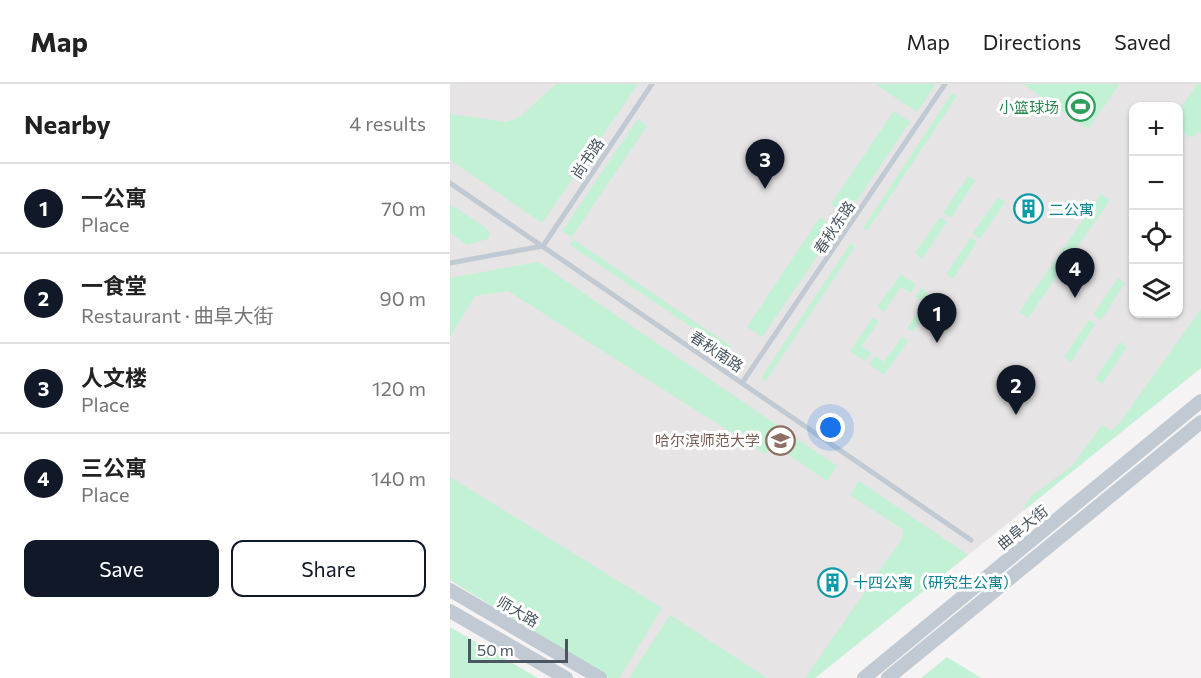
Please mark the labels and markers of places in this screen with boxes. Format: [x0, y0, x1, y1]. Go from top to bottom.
sports icon: 小篮球场 [1064, 91, 1096, 123]
place label: 小篮球场 [999, 98, 1059, 116]
pin: 3 [746, 140, 784, 189]
building icon: 二公寓 [1012, 193, 1044, 225]
place label: 二公寓 [1049, 200, 1094, 218]
pin: 4 [1056, 248, 1094, 298]
pin: 1 [918, 294, 956, 343]
pin: 2 [996, 366, 1036, 415]
school or university icon: 哈尔滨师范大学 [765, 424, 797, 456]
place label: 哈尔滨师范大学 [655, 431, 760, 449]
building icon: 十四公寓（研究生公寓） [816, 566, 848, 598]
place label: 十四公寓（研究生公寓） [853, 573, 1018, 591]

